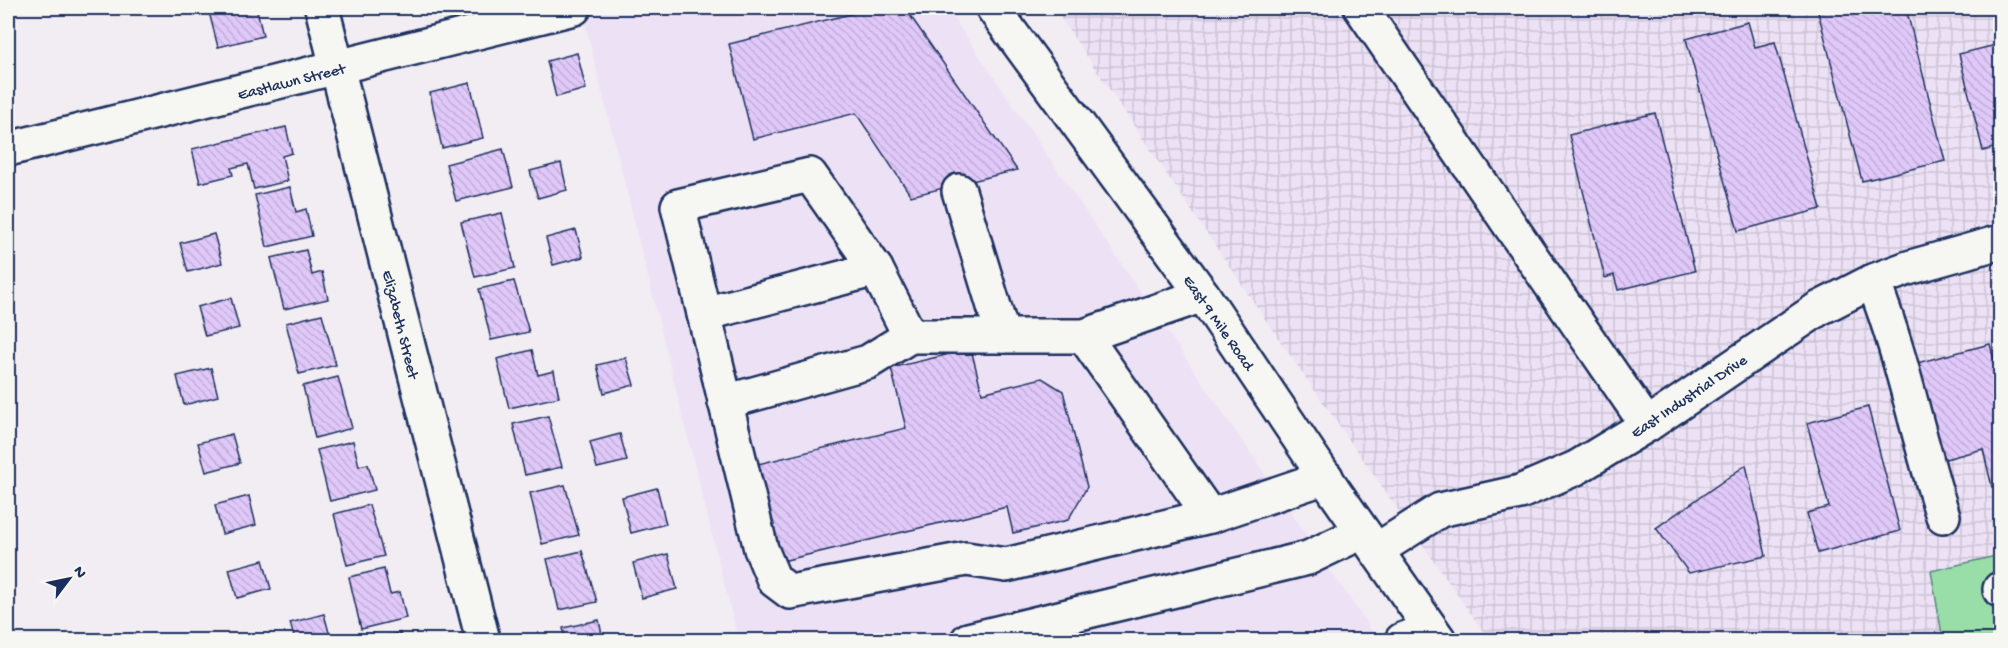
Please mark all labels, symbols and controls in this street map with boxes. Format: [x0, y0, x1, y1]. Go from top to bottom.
street label: Eastlawn Street [236, 61, 349, 106]
street label: Elizabeth Street [376, 269, 422, 383]
street label: East 9 Mile Road [1177, 273, 1258, 377]
street label: East Industrial Drive [1628, 352, 1752, 444]
north arrow [39, 549, 99, 609]
text: N [68, 563, 90, 583]

